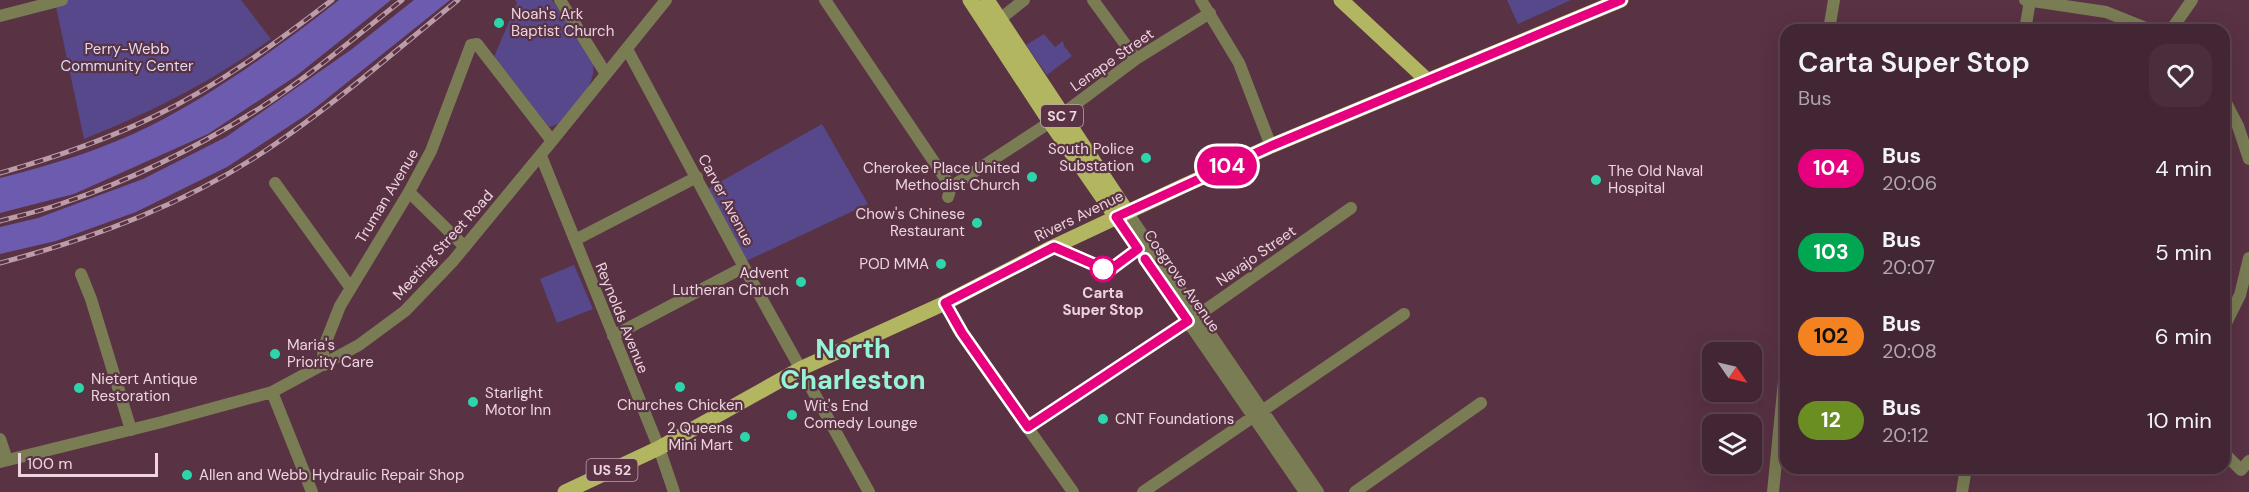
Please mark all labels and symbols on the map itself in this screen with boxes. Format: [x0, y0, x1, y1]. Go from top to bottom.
place label: Noah's Ark Baptist Church [511, 4, 614, 41]
marker: Noah's Ark Baptist Church [492, 16, 506, 30]
street label: Lenape Street [1066, 24, 1158, 96]
park label: Perry-Webb Community Center [60, 39, 194, 76]
road number: SC 7 [1041, 105, 1083, 127]
place label: South Police Substation [1048, 139, 1134, 176]
street label: Truman Avenue [351, 145, 423, 247]
line badge: 104 [1192, 146, 1262, 186]
street label: Carver Avenue [693, 151, 759, 249]
marker: South Police Substation [1139, 151, 1153, 165]
place label: Cherokee Place United Methodist Church [863, 158, 1020, 195]
place label: The Old Naval Hospital [1608, 161, 1703, 198]
marker: Cherokee Place United Methodist Church [1025, 170, 1039, 184]
marker: The Old Naval Hospital [1589, 173, 1603, 187]
street label: Meeting Street Road [388, 186, 498, 304]
street label: Rivers Avenue [1031, 186, 1127, 246]
place label: Chow's Chinese Restaurant [855, 204, 965, 241]
marker: Chow's Chinese Restaurant [970, 216, 984, 230]
street label: Navajo Street [1212, 221, 1300, 291]
street label: Cosgrove Avenue [1139, 226, 1225, 336]
place label: POD MMA [859, 254, 929, 274]
marker: Carta Super Stop [1090, 256, 1116, 282]
marker: POD MMA [934, 257, 948, 271]
street label: Reynolds Avenue [591, 260, 653, 376]
place label: Advent Lutheran Chruch [672, 263, 789, 300]
marker: Advent Lutheran Chruch [794, 275, 808, 289]
place label: Carta Super Stop [1062, 283, 1144, 320]
district label: North Charleston [780, 331, 926, 397]
place label: Maria's Priority Care [287, 335, 374, 372]
north arrow [1702, 342, 1762, 402]
marker: Maria's Priority Care [268, 347, 282, 361]
place label: Nietert Antique Restoration [91, 369, 197, 406]
marker: Churches Chicken [673, 380, 687, 394]
marker: Nietert Antique Restoration [72, 381, 86, 395]
place label: Starlight Motor Inn [485, 383, 551, 420]
marker: Starlight Motor Inn [466, 395, 480, 409]
place label: Churches Chicken [617, 395, 743, 415]
place label: Wit's End Comedy Lounge [804, 396, 918, 433]
marker: Wit's End Comedy Lounge [785, 408, 799, 422]
place label: CNT Foundations [1115, 409, 1234, 429]
marker: CNT Foundations [1096, 412, 1110, 426]
place label: 2 Queens Mini Mart [667, 418, 733, 455]
marker: 2 Queens Mini Mart [738, 430, 752, 444]
scale bar [18, 450, 158, 478]
road number: US 52 [586, 459, 638, 481]
place label: Allen and Webb Hydraulic Repair Shop [199, 465, 464, 485]
marker: Allen and Webb Hydraulic Repair Shop [180, 468, 194, 482]

